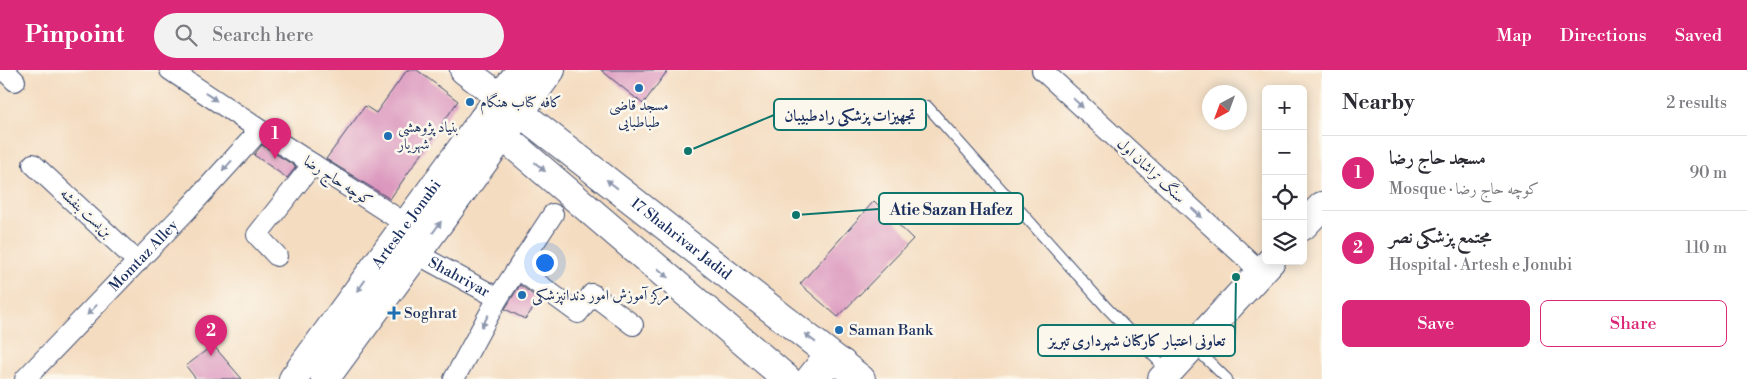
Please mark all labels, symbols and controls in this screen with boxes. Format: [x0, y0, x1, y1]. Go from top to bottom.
search box [154, 13, 504, 58]
text: Pinpoint [25, 20, 124, 50]
icon: search [172, 21, 200, 49]
text: Search here [212, 23, 314, 47]
text: Map [1496, 24, 1532, 47]
text: Directions [1560, 24, 1647, 47]
text: Saved [1675, 24, 1722, 47]
marker: مسجد قاضی طباطبایی [633, 82, 645, 94]
north arrow [1202, 85, 1247, 130]
map controls [1262, 85, 1307, 265]
button: + [1262, 85, 1307, 130]
text: Nearby [1342, 90, 1415, 116]
one-way arrow [204, 92, 218, 102]
place label: کافه کتاب هنگام [480, 92, 562, 115]
text: 2 results [1666, 93, 1727, 113]
marker: کافه کتاب هنگام [464, 96, 476, 108]
place label: مسجد قاضی طباطبایی [609, 96, 669, 132]
one-way arrow [1071, 97, 1083, 109]
callout: تجهیزات پزشکی رادطبیبان [774, 99, 926, 130]
text: تجهیزات پزشکی رادطبیبان [784, 106, 916, 127]
pin: 1 [259, 118, 291, 159]
place label: بنیاد پژوهشی شهریار [396, 118, 459, 154]
marker: بنیاد پژوهشی شهریار [382, 130, 394, 142]
button: − [1262, 130, 1307, 175]
street label: سنگ تراشان اول [1113, 134, 1190, 207]
text: مسجد حاج رضا [1389, 146, 1486, 170]
street label: کوچه حاج رضا [298, 152, 376, 213]
one-way arrow [221, 160, 233, 172]
one-way arrow [533, 162, 546, 173]
text: 1 [1354, 163, 1362, 183]
text: 90 m [1689, 163, 1727, 183]
button: locate [1262, 175, 1307, 220]
street label: Artesh e Jonubi [367, 176, 445, 273]
one-way arrow [606, 179, 619, 190]
text: Mosque · کوچه حاج رضا [1389, 179, 1539, 199]
street label: بن‌بست بنفشه [56, 184, 116, 242]
street label: 17 Shahrivar Jadid [627, 193, 736, 284]
callout: Atie Sazan Hafez [879, 193, 1023, 224]
text: Atie Sazan Hafez [888, 200, 1013, 220]
one-way arrow [1191, 207, 1203, 219]
street label: Momtaz Alley [105, 215, 183, 295]
button: layers [1262, 220, 1307, 265]
one-way arrow [431, 221, 442, 234]
text: مجتمع پزشکی نصر [1389, 225, 1491, 249]
text: 2 [1353, 238, 1363, 258]
text: 110 m [1685, 238, 1727, 258]
your location [532, 250, 558, 276]
street label: Shahriyar [425, 253, 494, 302]
text: Hospital · Artesh e Jonubi [1389, 255, 1572, 275]
one-way arrow [657, 267, 669, 278]
one-way arrow [356, 279, 366, 293]
place label: مرکز آموزش امور دندانپزشکی [532, 286, 669, 306]
marker: مرکز آموزش امور دندانپزشکی [516, 289, 528, 301]
button: Save [1342, 300, 1530, 347]
button: Share [1540, 300, 1727, 347]
one-way arrow [86, 304, 98, 316]
place label: Soghrat [404, 304, 458, 323]
marker: Soghrat [388, 307, 400, 319]
one-way arrow [481, 314, 489, 329]
pin: 2 [195, 315, 227, 356]
place label: Saman Bank [849, 321, 934, 340]
marker: Saman Bank [833, 324, 845, 336]
callout: تعاونی اعتبار کارکنان شهرداری تبریز [1038, 325, 1235, 356]
text: تعاونی اعتبار کارکنان شهرداری تبریز [1047, 331, 1226, 351]
one-way arrow [804, 332, 817, 343]

